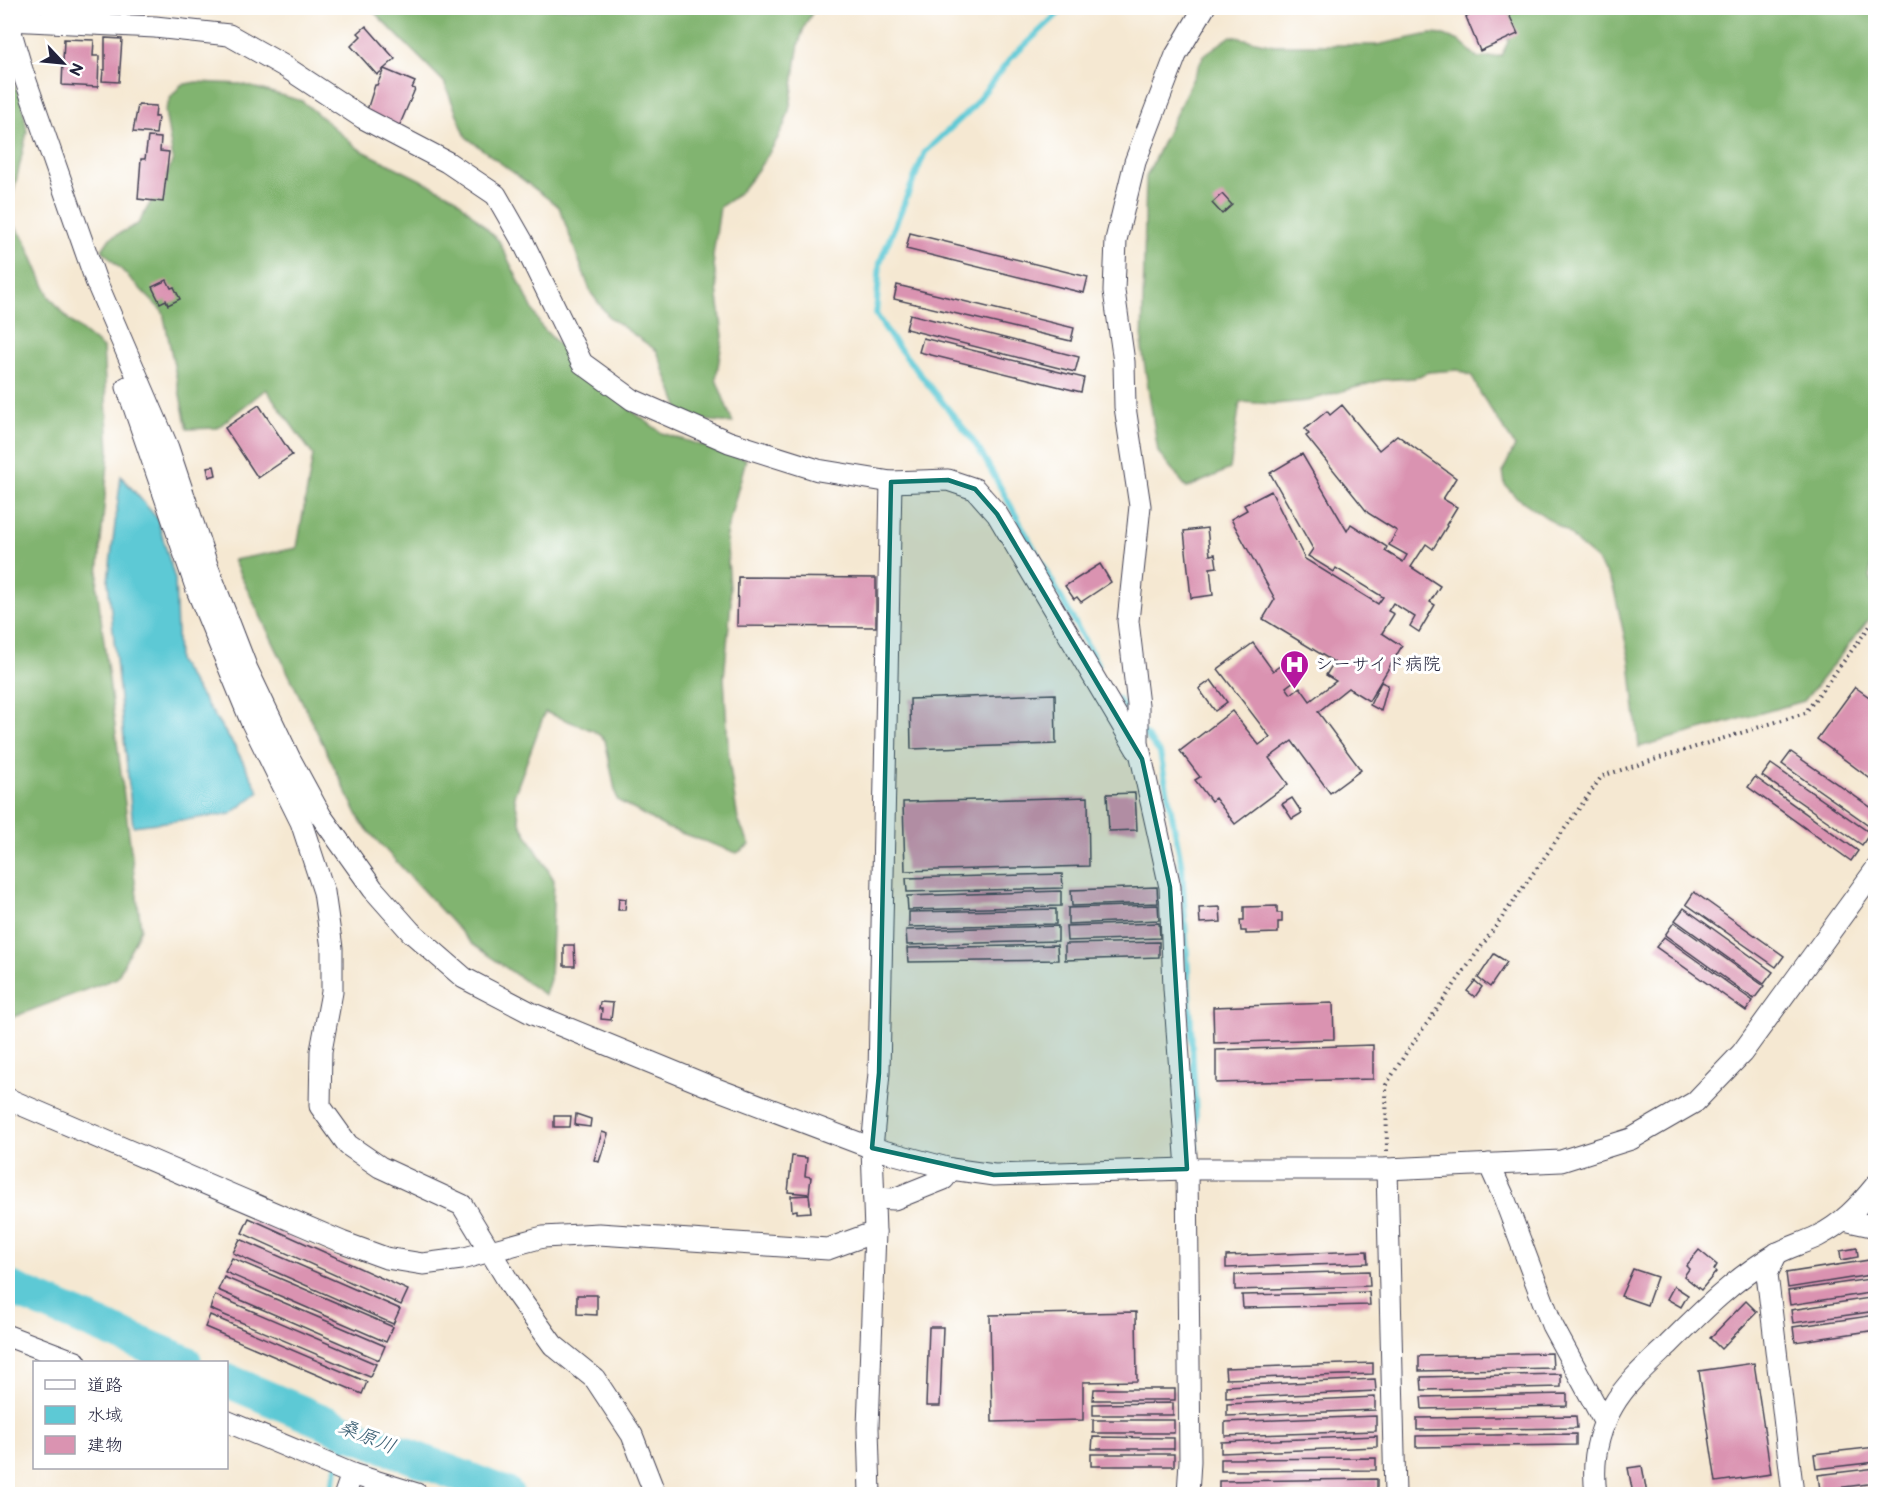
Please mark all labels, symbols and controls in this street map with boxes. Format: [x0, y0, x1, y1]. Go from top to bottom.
north arrow [33, 33, 93, 93]
text: N [64, 59, 86, 78]
hospital icon: シーサイド病院 [1278, 648, 1310, 690]
place label: シーサイド病院 [1315, 654, 1441, 675]
legend [33, 1361, 228, 1469]
text: 道路 [87, 1375, 123, 1396]
text: 水域 [87, 1405, 123, 1426]
water label: 桑原川 [335, 1415, 399, 1459]
text: 建物 [87, 1435, 123, 1456]

